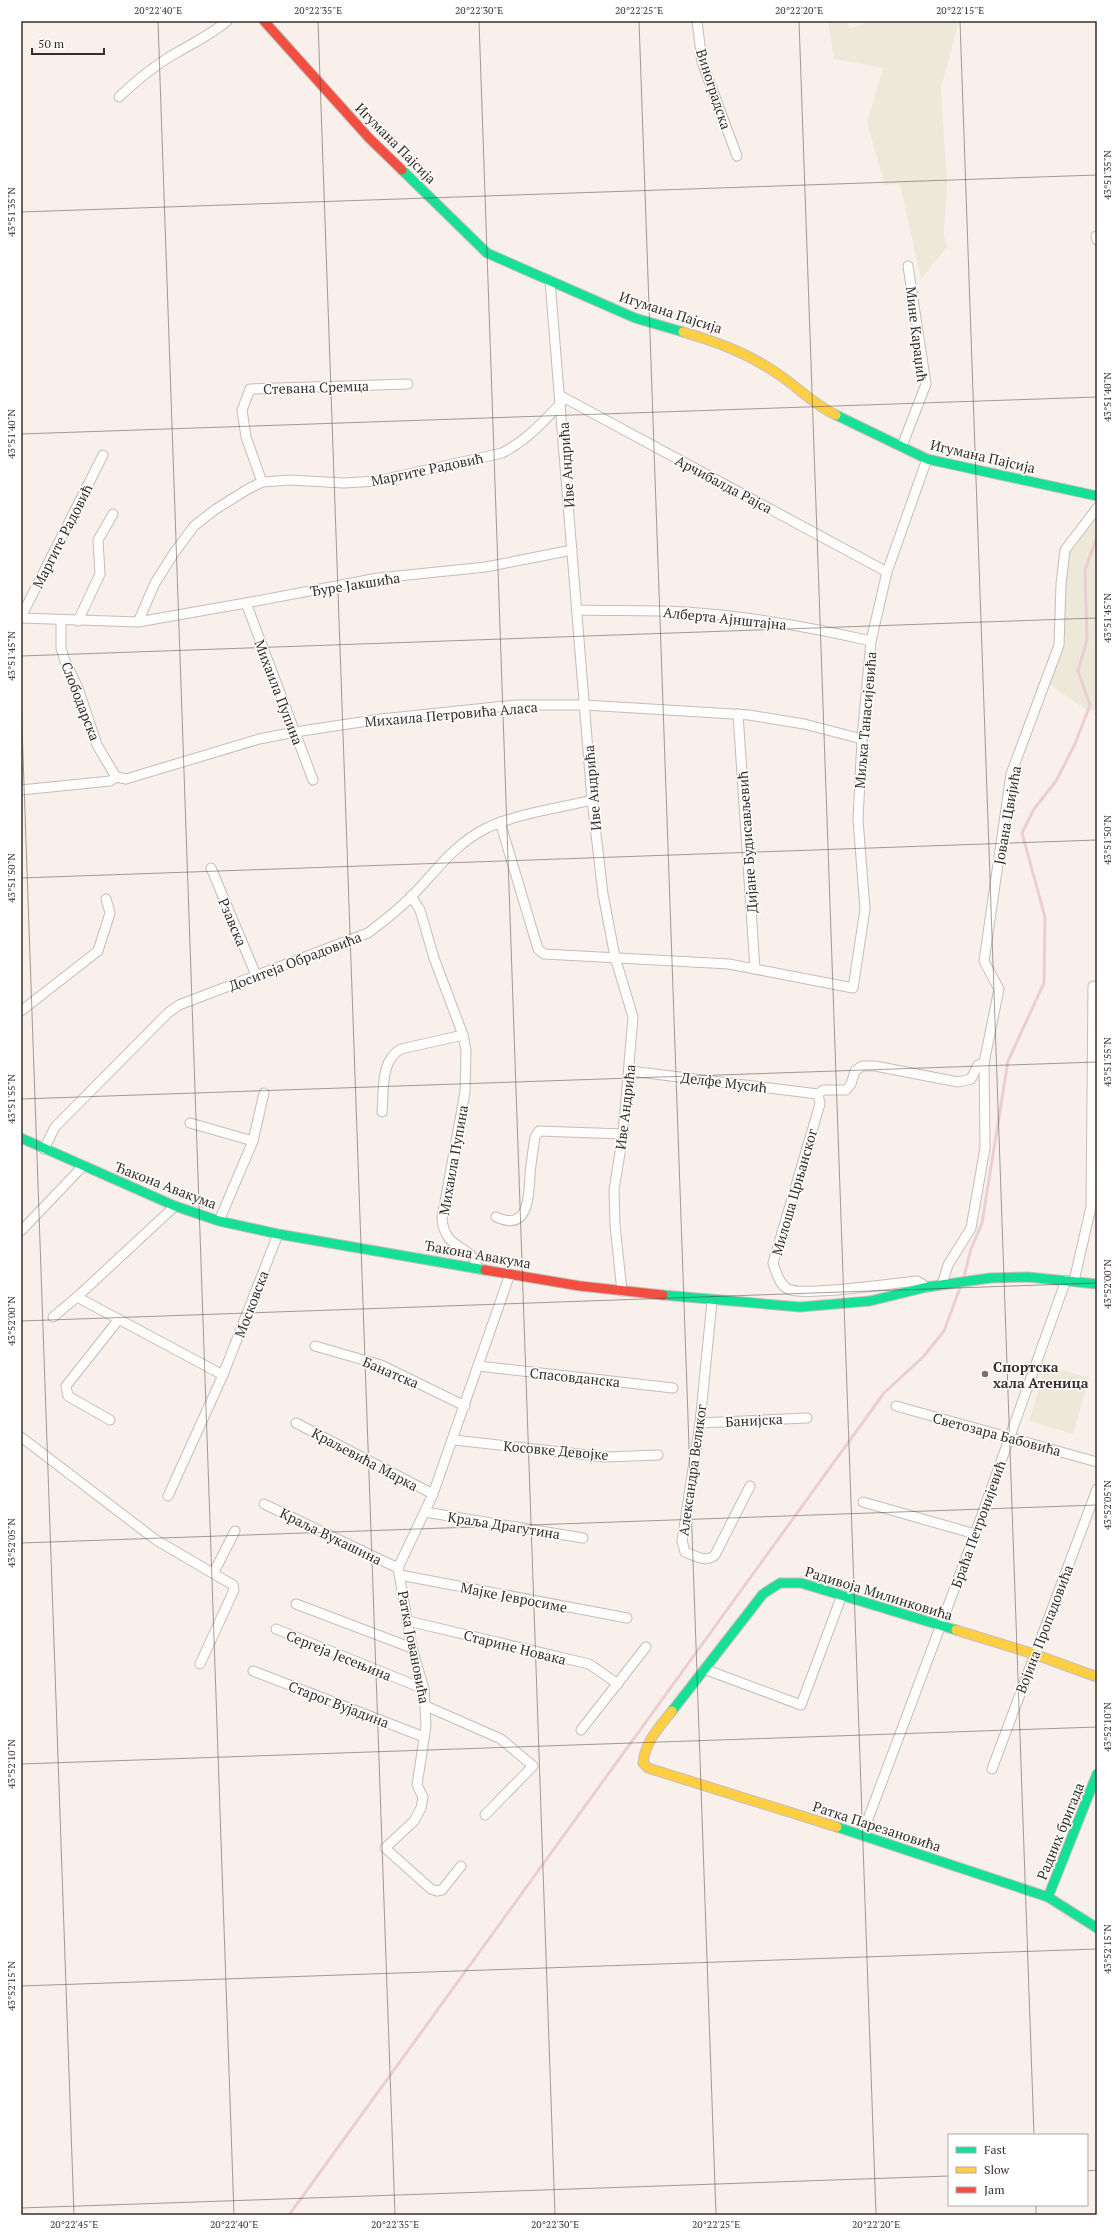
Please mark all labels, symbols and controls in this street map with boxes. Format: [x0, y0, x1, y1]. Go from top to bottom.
text: 20°22'40"E [134, 4, 182, 17]
text: 20°22'35"E [294, 4, 342, 17]
text: 20°22'30"E [455, 4, 503, 17]
text: 20°22'25"E [615, 4, 663, 17]
text: 20°22'20"E [775, 4, 823, 17]
text: 20°22'15"E [936, 4, 984, 17]
scale bar [32, 30, 104, 56]
text: 50 m [38, 36, 65, 51]
street label: Виноградска [692, 46, 736, 132]
street label: Игумана Пајсија [351, 98, 441, 188]
text: 43°51'35"N [1101, 150, 1114, 200]
text: 43°51'35"N [5, 187, 18, 237]
street label: Мине Караџић [902, 285, 932, 383]
street label: Игумана Пајсија [617, 286, 725, 338]
text: 43°51'40"N [1101, 372, 1114, 422]
street label: Стевана Сремца [263, 376, 369, 398]
text: 43°51'40"N [5, 409, 18, 459]
street label: Иве Андрића [554, 422, 578, 508]
street label: Игумана Пајсија [929, 435, 1037, 477]
street label: Маргите Радовић [369, 448, 485, 490]
street label: Арчибалда Рајса [672, 450, 776, 518]
street label: Маргите Радовић [28, 481, 96, 591]
street label: Ђуре Јакшића [309, 568, 401, 600]
text: 43°51'45"N [1101, 593, 1114, 643]
street label: Алберта Ајнштајна [662, 602, 788, 634]
text: 43°51'45"N [5, 631, 18, 681]
street label: Михаила Пупина [250, 637, 308, 747]
street label: Миљка Танасијевића [850, 651, 880, 789]
street label: Слободарска [57, 659, 105, 743]
street label: Михаила Петровића Аласа [364, 697, 538, 731]
street label: Иве Андрића [579, 744, 605, 832]
street label: Јована Цвијића [989, 764, 1025, 866]
street label: Дијане Будисављевић [733, 770, 761, 914]
text: 43°51'50"N [1101, 815, 1114, 865]
text: 43°51'50"N [5, 853, 18, 903]
street label: Рзавска [214, 895, 252, 949]
street label: Доситеја Обрадовића [226, 927, 364, 995]
text: 43°51'55"N [1101, 1037, 1114, 1087]
street label: Иве Андрића [610, 1063, 640, 1151]
street label: Делфе Мусић [680, 1067, 768, 1097]
text: 43°51'55"N [5, 1074, 18, 1124]
street label: Михаила Пупина [434, 1103, 472, 1217]
street label: Милоша Црњанског [767, 1126, 821, 1258]
street label: Ђакона Авакума [112, 1157, 220, 1213]
street label: Ђакона Авакума [423, 1235, 533, 1273]
text: 43°52'00"N [1101, 1259, 1114, 1309]
street label: Московска [230, 1268, 272, 1340]
text: 43°52'00"N [5, 1296, 18, 1346]
street label: Банатска [360, 1352, 422, 1392]
place label: Спортска хала Атеница [993, 1357, 1089, 1392]
street label: Спасовданска [529, 1363, 621, 1391]
marker: Спортска хала Атеница [980, 1369, 990, 1379]
street label: Александра Великог [673, 1403, 711, 1537]
street label: Светозара Бабовића [931, 1408, 1063, 1460]
street label: Банијска [725, 1409, 783, 1431]
street label: Краљевића Марка [309, 1423, 421, 1495]
street label: Косовке Девојке [503, 1436, 609, 1464]
street label: Браћа Петронијевић [946, 1458, 1010, 1590]
text: 43°52'05"N [1101, 1480, 1114, 1530]
street label: Краља Вукашина [277, 1503, 385, 1569]
street label: Краља Драгутина [446, 1507, 562, 1543]
text: 43°52'05"N [5, 1518, 18, 1568]
street label: Радивоја Милинковића [803, 1561, 955, 1625]
street label: Војина Пропадовића [1011, 1562, 1077, 1696]
street label: Мајке Јевросиме [459, 1577, 569, 1617]
street label: Ратка Јовановића [394, 1589, 434, 1705]
street label: Сергеја Јесењина [284, 1625, 394, 1685]
street label: Старине Новака [462, 1625, 568, 1669]
street label: Старог Вујадина [286, 1676, 392, 1732]
text: 43°52'10"N [1101, 1702, 1114, 1752]
text: 43°52'10"N [5, 1739, 18, 1789]
street label: Радних бригада [1032, 1779, 1088, 1883]
street label: Ратка Парезановића [810, 1796, 944, 1856]
text: 43°52'15"N [1101, 1924, 1114, 1974]
text: 43°52'15"N [5, 1961, 18, 2011]
legend [948, 2134, 1088, 2206]
text: Fast [984, 2142, 1007, 2157]
text: Slow [984, 2162, 1010, 2177]
text: Jam [984, 2182, 1005, 2197]
text: 20°22'45"E [50, 2218, 98, 2231]
text: 20°22'40"E [210, 2218, 258, 2231]
text: 20°22'35"E [371, 2218, 419, 2231]
text: 20°22'30"E [531, 2218, 579, 2231]
text: 20°22'25"E [692, 2218, 740, 2231]
text: 20°22'20"E [852, 2218, 900, 2231]

